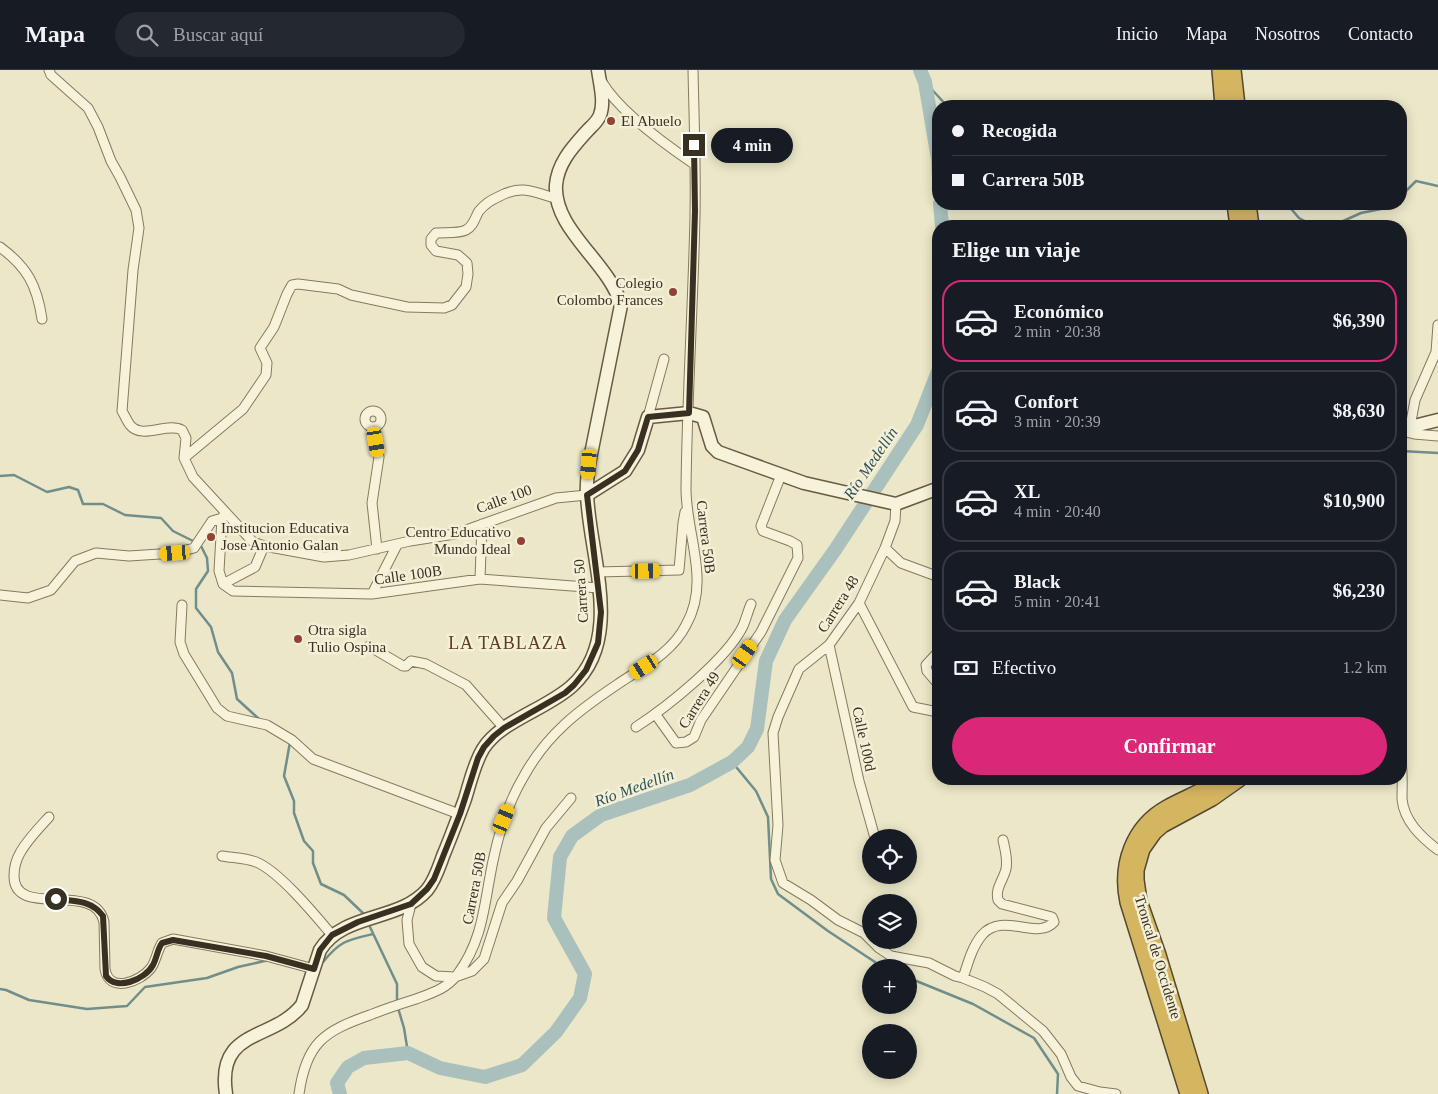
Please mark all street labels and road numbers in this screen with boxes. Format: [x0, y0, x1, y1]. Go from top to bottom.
street label: Calle 100 [474, 482, 534, 516]
street label: Carrera 50B [694, 499, 718, 575]
street label: Carrera 50 [571, 559, 591, 623]
street label: Calle 100B [373, 562, 443, 588]
street label: Carrera 48 [814, 573, 862, 635]
street label: Carrera 49 [675, 669, 723, 731]
street label: Calle 100d [849, 705, 879, 773]
street label: Carrera 50B [459, 850, 489, 926]
street label: Troncal de Occidente [1132, 893, 1185, 1021]

